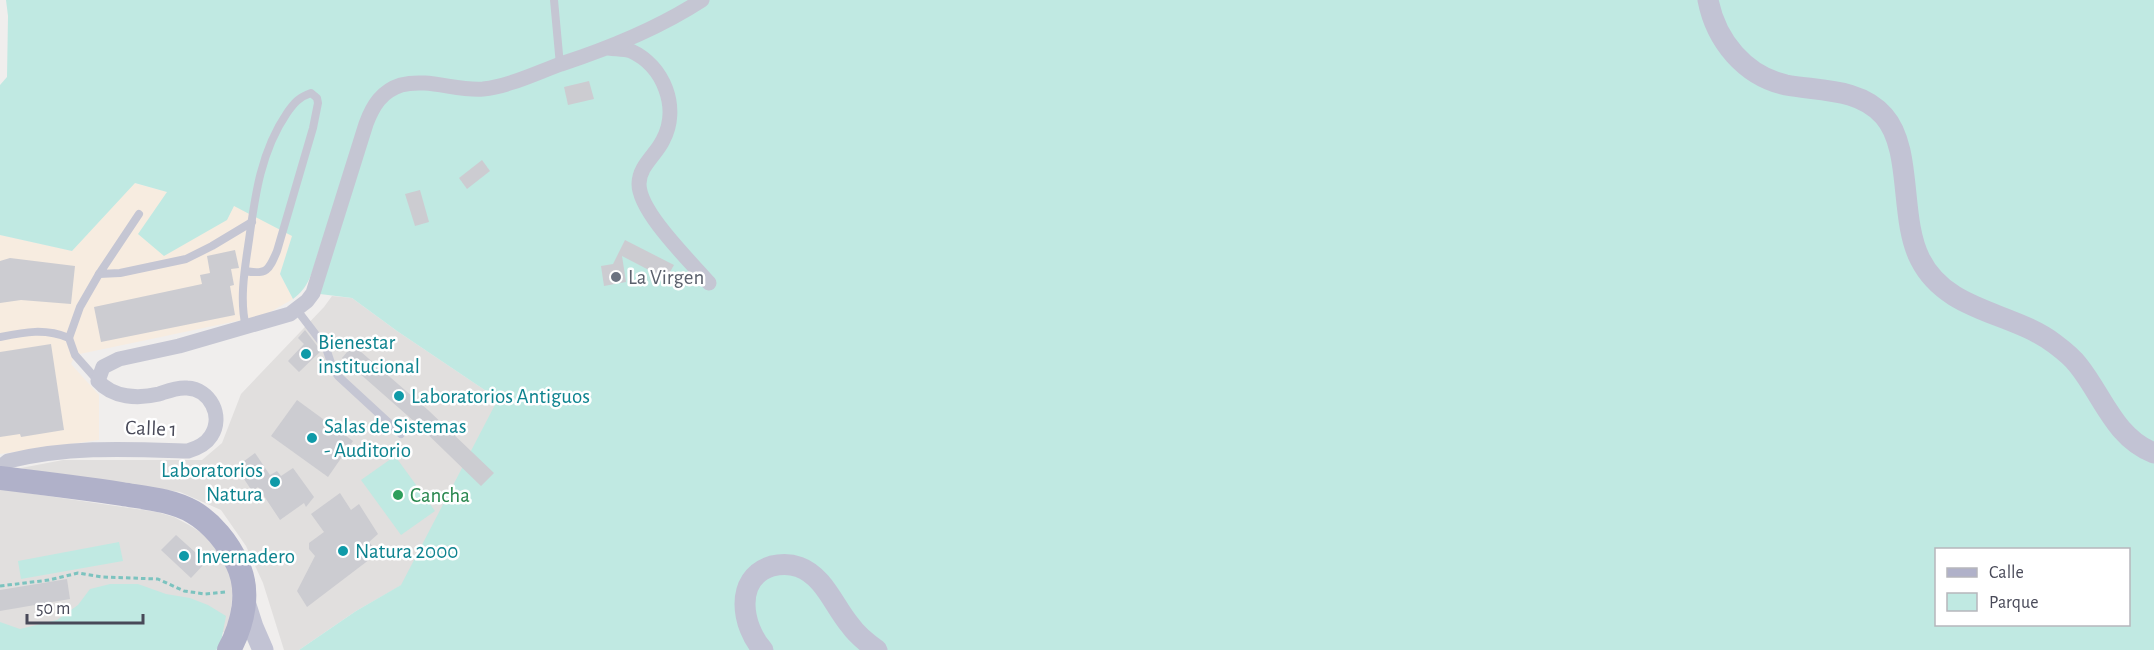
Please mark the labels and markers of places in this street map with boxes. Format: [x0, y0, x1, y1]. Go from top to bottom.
place label: La Virgen [628, 267, 704, 288]
marker: La Virgen [609, 270, 623, 284]
place label: Bienestar institucional [318, 332, 420, 377]
marker: Bienestar institucional [299, 347, 313, 361]
place label: Laboratorios Antiguos [411, 386, 590, 407]
marker: Laboratorios Antiguos [392, 389, 406, 403]
place label: Salas de Sistemas - Auditorio [324, 416, 466, 461]
marker: Salas de Sistemas - Auditorio [305, 431, 319, 445]
place label: Laboratorios Natura [161, 460, 263, 505]
marker: Laboratorios Natura [268, 475, 282, 489]
place label: Cancha [410, 485, 470, 506]
marker: Cancha [391, 488, 405, 502]
place label: Natura 2000 [355, 541, 458, 562]
marker: Natura 2000 [336, 544, 350, 558]
place label: Invernadero [196, 546, 295, 567]
marker: Invernadero [177, 549, 191, 563]

